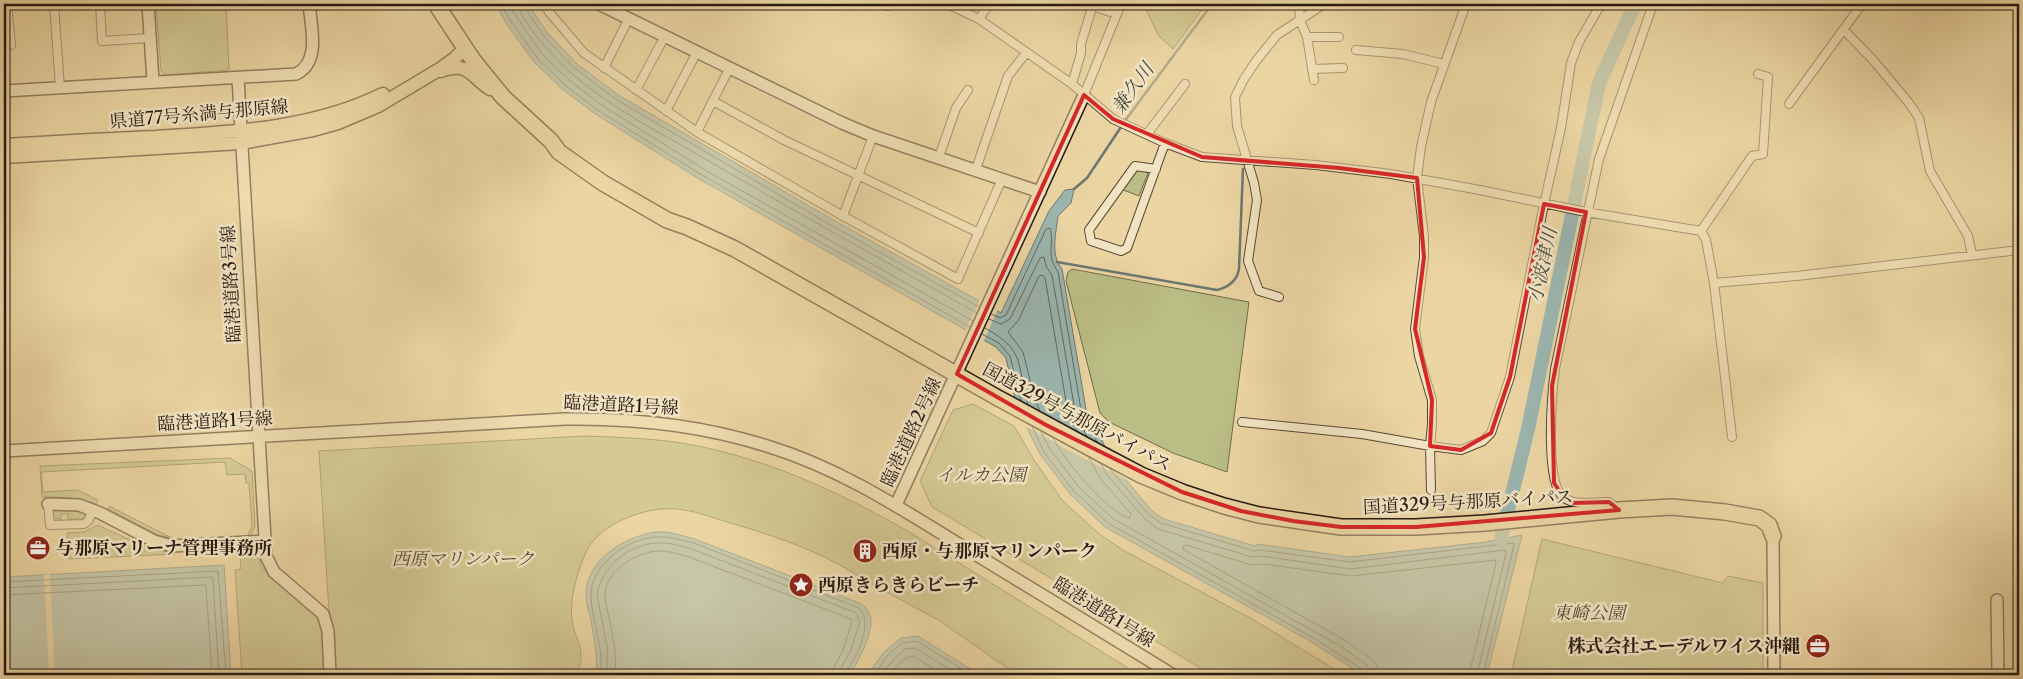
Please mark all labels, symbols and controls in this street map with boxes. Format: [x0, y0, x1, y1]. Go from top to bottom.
water label: 兼久川 [1106, 57, 1160, 118]
street label: 県道77号糸満与那原線 [109, 95, 289, 133]
water label: 小波津川 [1523, 224, 1562, 305]
street label: 臨港道路3号線 [217, 225, 245, 343]
street label: 国道329号与那原バイパス [979, 358, 1175, 476]
street label: 臨港道路2号線 [876, 374, 946, 490]
street label: 臨港道路1号線 [563, 391, 679, 419]
street label: 臨港道路1号線 [157, 407, 273, 435]
park label: イルカ公園 [936, 464, 1029, 486]
street label: 国道329号与那原バイパス [1362, 486, 1574, 518]
office icon: 与那原マリーナ管理事務所 [25, 535, 51, 561]
place label: 与那原マリーナ管理事務所 [56, 537, 272, 559]
building icon: 西原・与那原マリンパーク [852, 538, 878, 564]
place label: 西原・与那原マリンパーク [882, 540, 1097, 562]
park label: 西原マリンパーク [392, 548, 534, 570]
place icon: 西原きらきらビーチ [788, 572, 814, 598]
street label: 臨港道路1号線 [1049, 572, 1159, 652]
place label: 西原きらきらビーチ [818, 574, 979, 596]
park label: 東崎公園 [1553, 602, 1628, 624]
office icon: 株式会社エーデルワイス沖縄 [1805, 633, 1831, 659]
place label: 株式会社エーデルワイス沖縄 [1568, 635, 1800, 657]

